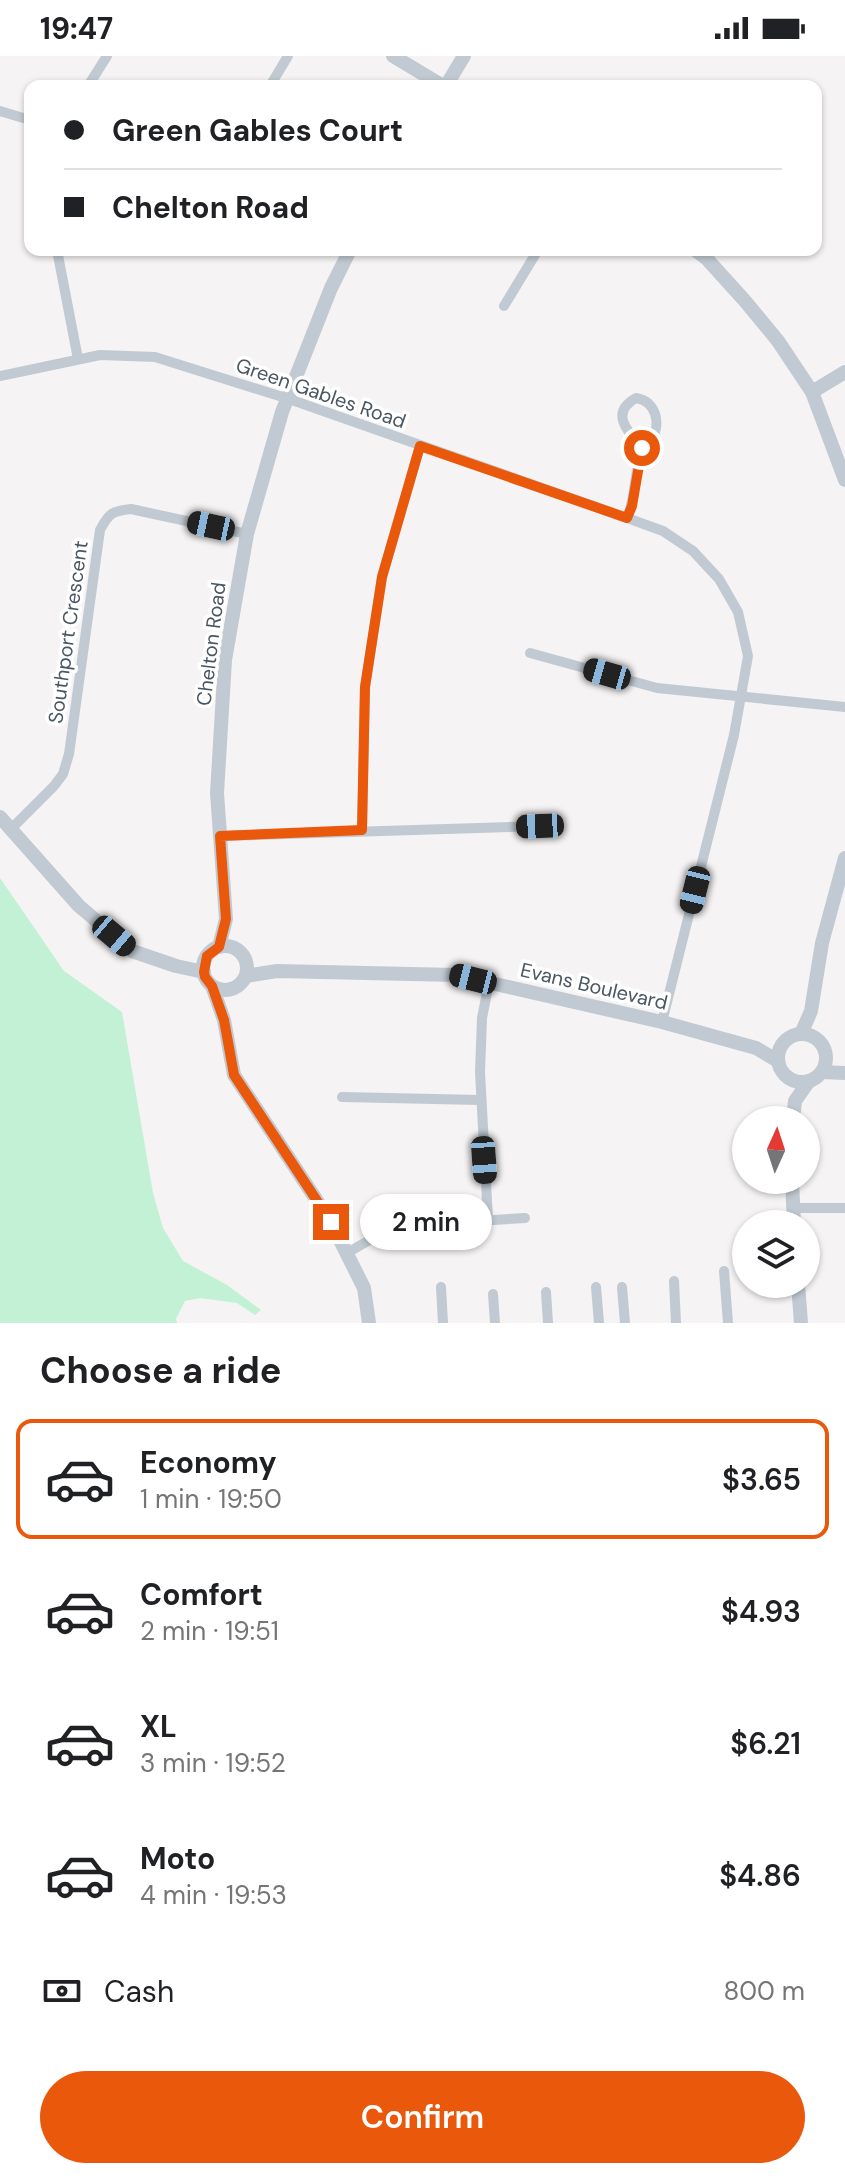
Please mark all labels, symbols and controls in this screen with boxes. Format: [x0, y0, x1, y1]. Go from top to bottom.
text: 19:47 [40, 9, 113, 48]
text: Green Gables Court [112, 111, 403, 150]
text: Chelton Road [112, 188, 309, 227]
street label: Green Gables Road [233, 352, 409, 434]
route start [624, 430, 660, 466]
car [185, 509, 237, 543]
street label: Southport Crescent [42, 539, 94, 725]
street label: Chelton Road [191, 581, 231, 707]
car [581, 656, 633, 692]
car [516, 813, 564, 839]
car [678, 864, 712, 916]
car [88, 911, 140, 961]
street label: Evans Boulevard [518, 956, 670, 1016]
car [447, 962, 499, 996]
north arrow [732, 1106, 820, 1194]
map controls [732, 1106, 820, 1298]
car [470, 1135, 498, 1185]
callout: 2 min [359, 1194, 491, 1250]
route end [313, 1204, 349, 1240]
text: 2 min [392, 1205, 460, 1239]
button: layers [732, 1210, 820, 1298]
text: Choose a ride [40, 1347, 281, 1394]
icon: car [44, 1443, 116, 1515]
text: Economy [140, 1443, 277, 1482]
text: $3.65 [722, 1460, 801, 1499]
text: 1 min · 19:50 [140, 1482, 282, 1516]
icon: car [44, 1575, 116, 1647]
text: Comfort [140, 1575, 263, 1614]
text: $4.93 [721, 1592, 801, 1631]
text: 2 min · 19:51 [140, 1614, 279, 1648]
icon: car [44, 1707, 116, 1779]
text: XL [140, 1707, 177, 1746]
text: $6.21 [730, 1724, 801, 1763]
text: 3 min · 19:52 [140, 1746, 286, 1780]
icon: car [44, 1839, 116, 1911]
text: Moto [140, 1839, 215, 1878]
text: $4.86 [719, 1856, 801, 1895]
text: 4 min · 19:53 [140, 1878, 287, 1912]
icon: cash [40, 1969, 84, 2013]
text: Cash [104, 1972, 174, 2011]
text: 800 m [724, 1974, 805, 2008]
button: Confirm [40, 2071, 805, 2163]

